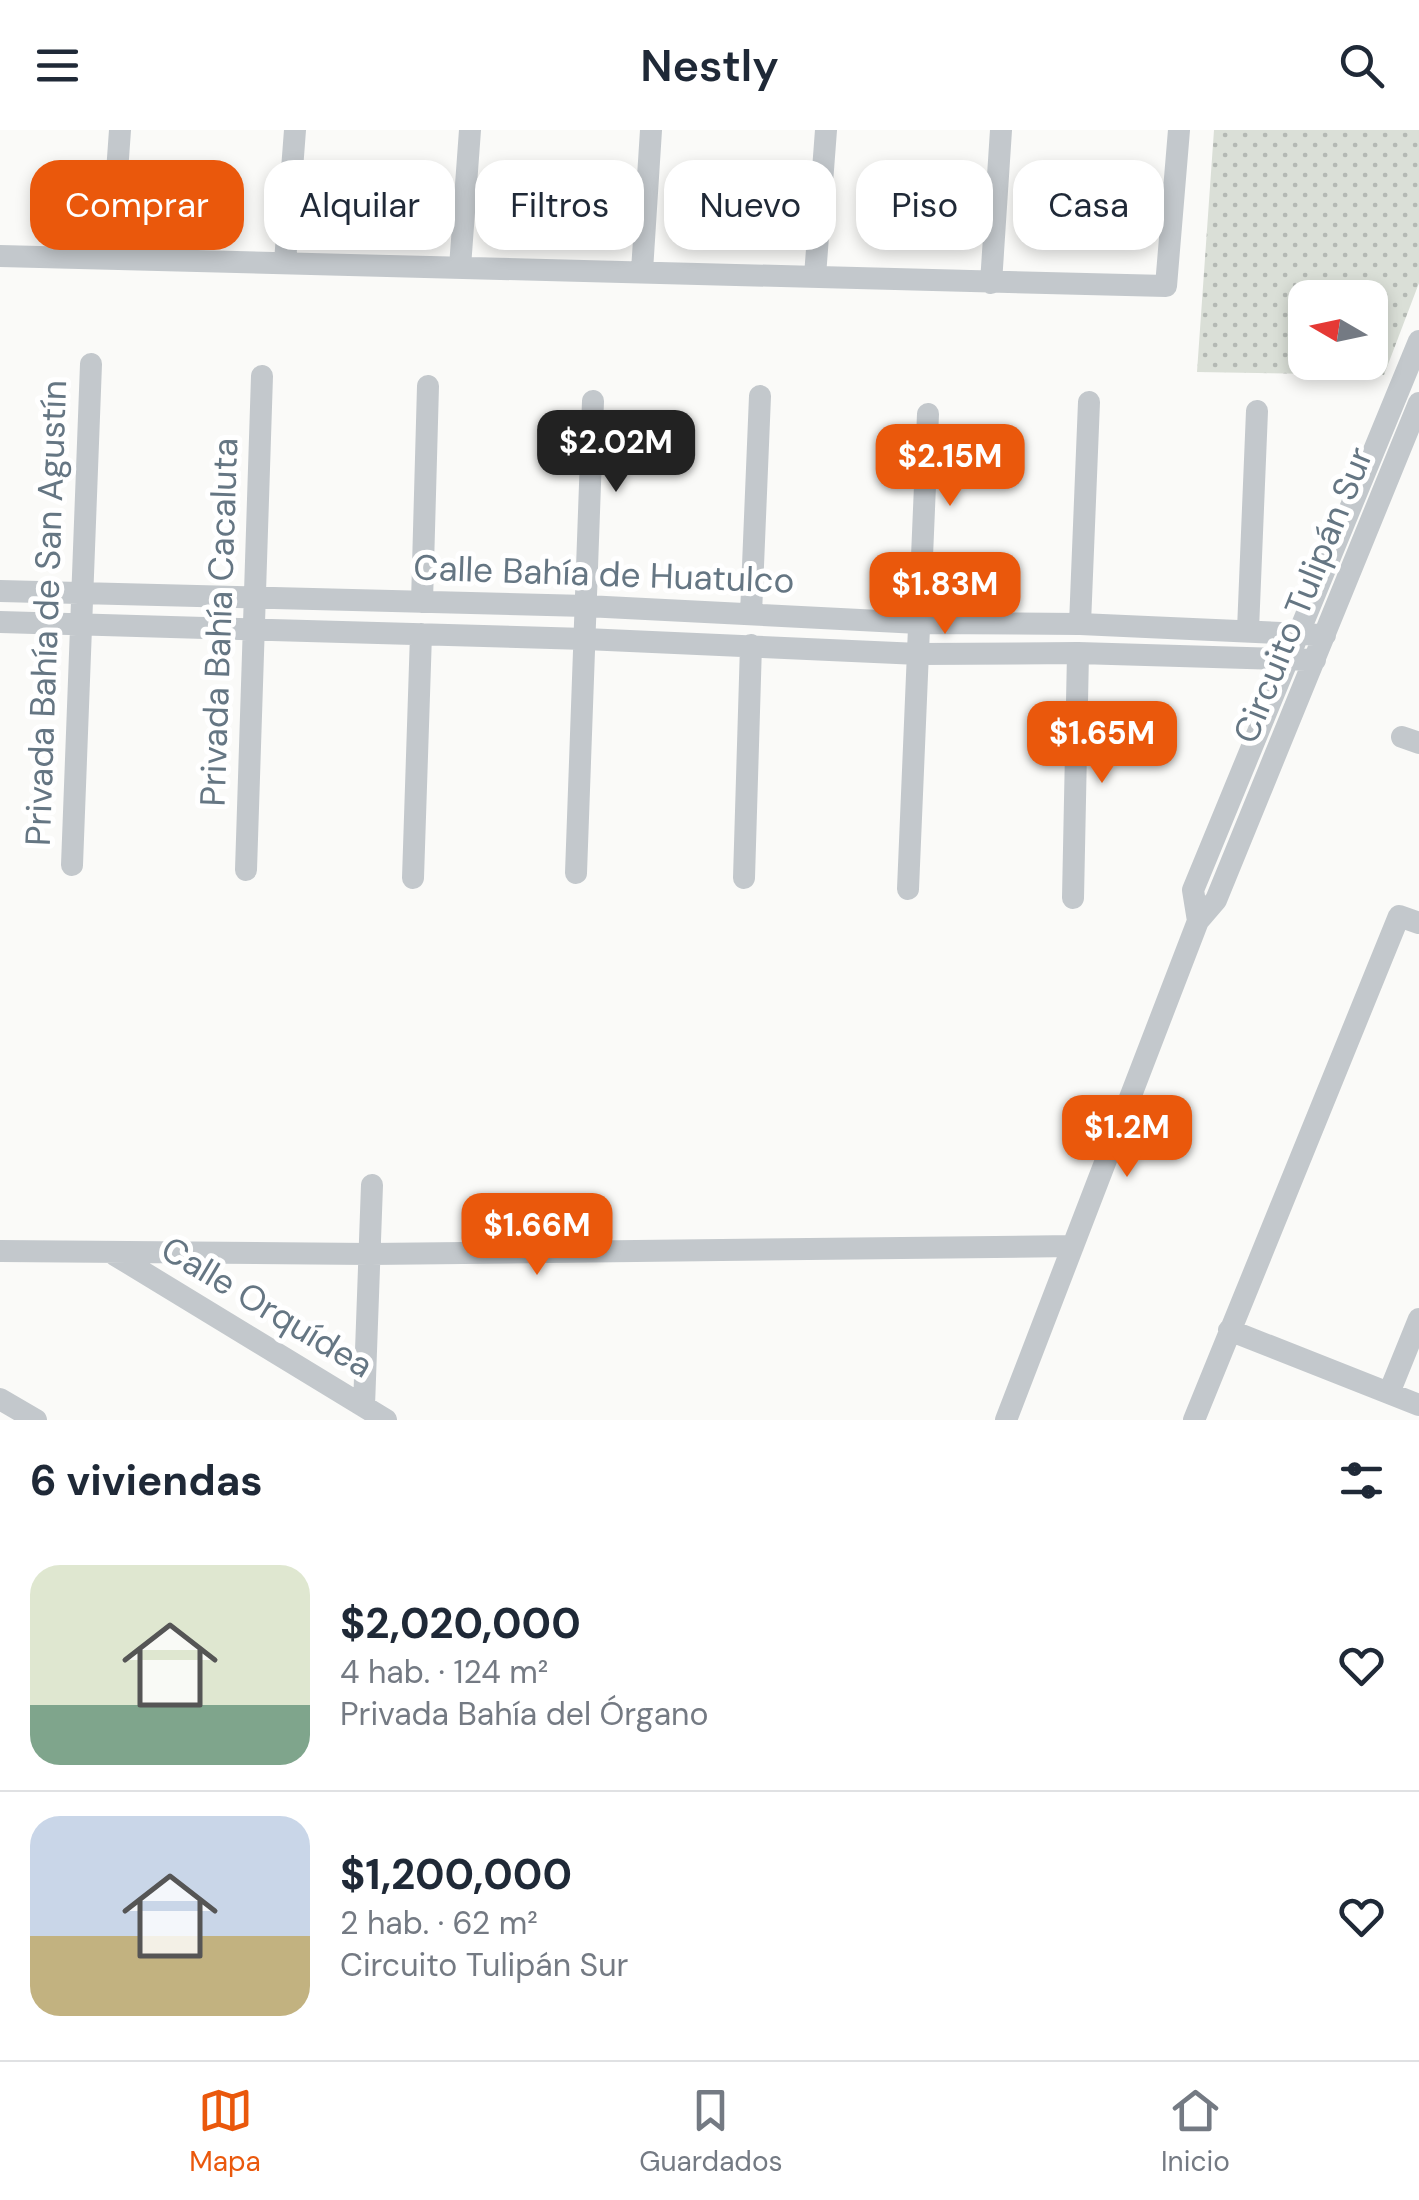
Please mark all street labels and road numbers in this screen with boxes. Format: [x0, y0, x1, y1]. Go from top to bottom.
street label: Privada Bahía de San Agustín [15, 379, 77, 847]
street label: Privada Bahía Cacaluta [190, 437, 248, 807]
street label: Circuito Tulipán Sur [1223, 440, 1383, 750]
street label: Calle Bahía de Huatulco [413, 544, 795, 604]
street label: Calle Orquídea [153, 1226, 381, 1388]

